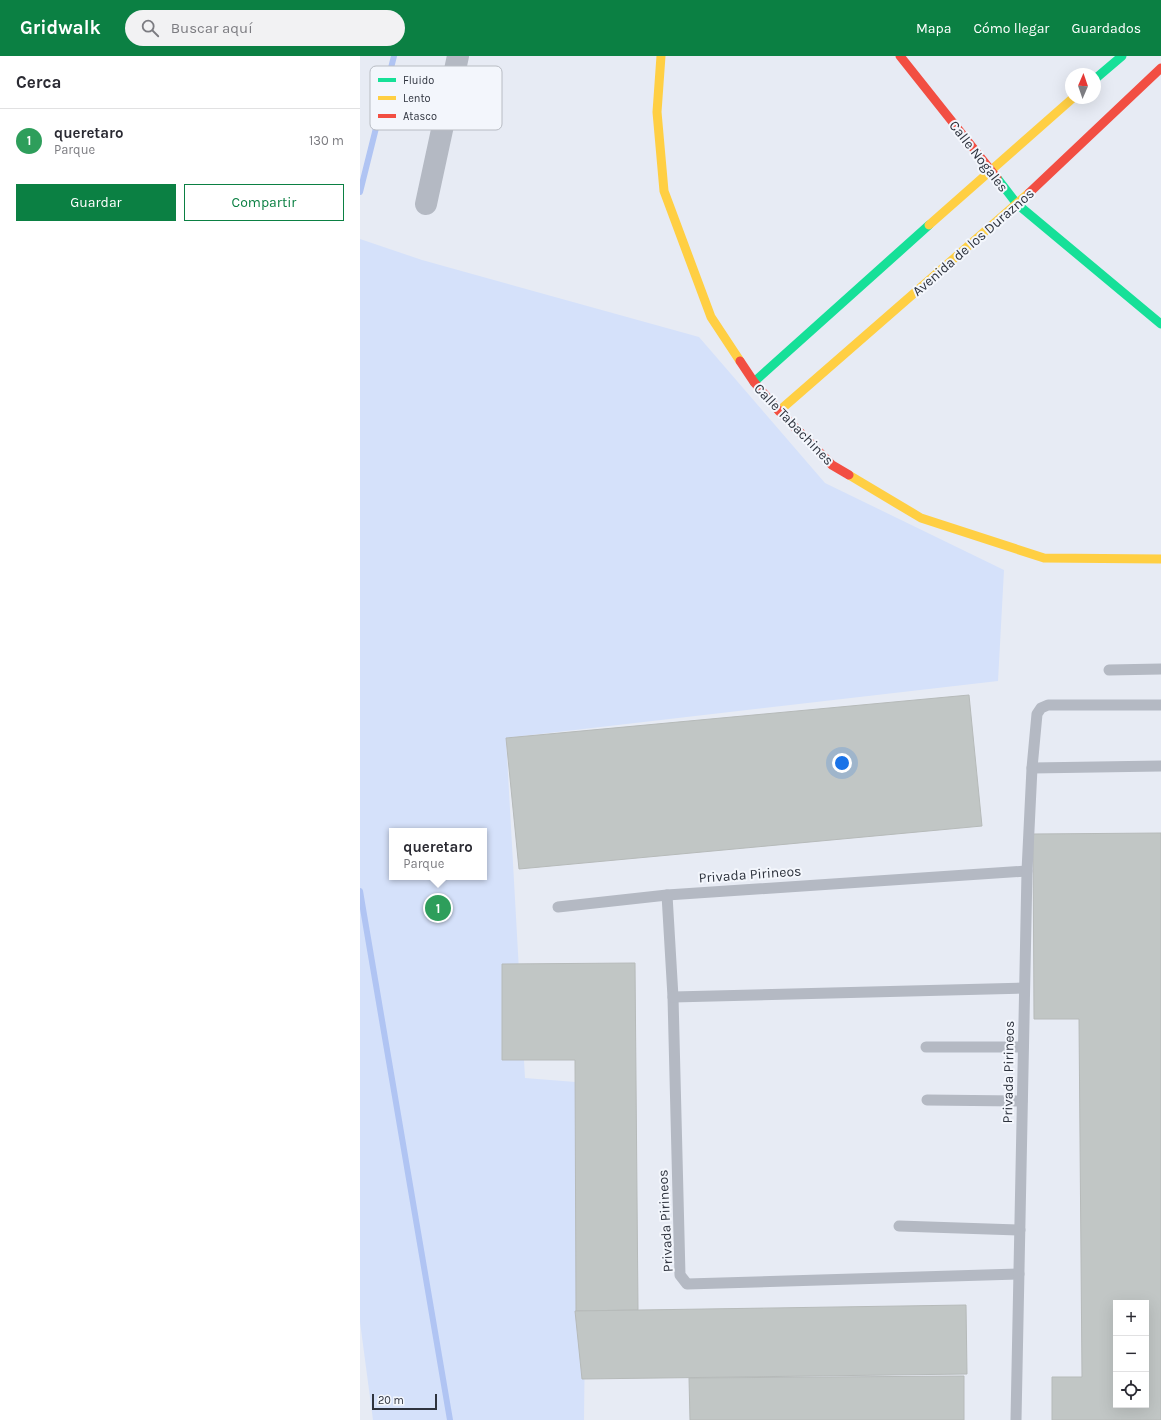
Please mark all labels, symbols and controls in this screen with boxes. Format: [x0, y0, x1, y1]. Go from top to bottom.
search box [125, 10, 405, 46]
text: Gridwalk [20, 17, 101, 39]
icon: search [139, 17, 161, 39]
text: Buscar aquí [171, 19, 253, 37]
text: Mapa [916, 20, 951, 37]
text: Cómo llegar [973, 20, 1049, 37]
text: Guardados [1071, 20, 1141, 37]
legend [370, 66, 502, 130]
north arrow [1065, 68, 1101, 104]
text: Cerca [16, 72, 61, 92]
text: Fluido [403, 74, 434, 87]
text: Lento [403, 92, 431, 105]
text: Atasco [403, 110, 437, 123]
street label: Calle Nogales [945, 117, 1012, 195]
text: queretaro [54, 124, 123, 142]
text: 1 [27, 133, 31, 148]
text: 130 m [309, 133, 344, 148]
text: Parque [54, 142, 95, 157]
button: Guardar [16, 184, 176, 221]
button: Compartir [184, 184, 344, 221]
street label: Avenida de los Duraznos [909, 185, 1038, 300]
street label: Calle Tabachines [750, 380, 837, 469]
your location [832, 753, 852, 773]
popup [389, 828, 487, 880]
text: queretaro [403, 838, 473, 856]
text: Parque [403, 856, 444, 871]
street label: Privada Pirineos [698, 862, 802, 887]
pin: 1 [425, 893, 451, 923]
street label: Privada Pirineos [999, 1020, 1018, 1124]
street label: Privada Pirineos [654, 1169, 677, 1273]
map controls [1113, 1300, 1149, 1408]
button: + [1113, 1300, 1149, 1336]
button: − [1113, 1336, 1149, 1372]
button: locate [1113, 1372, 1149, 1408]
scale bar [372, 1392, 437, 1411]
text: 20 m [378, 1394, 404, 1407]

